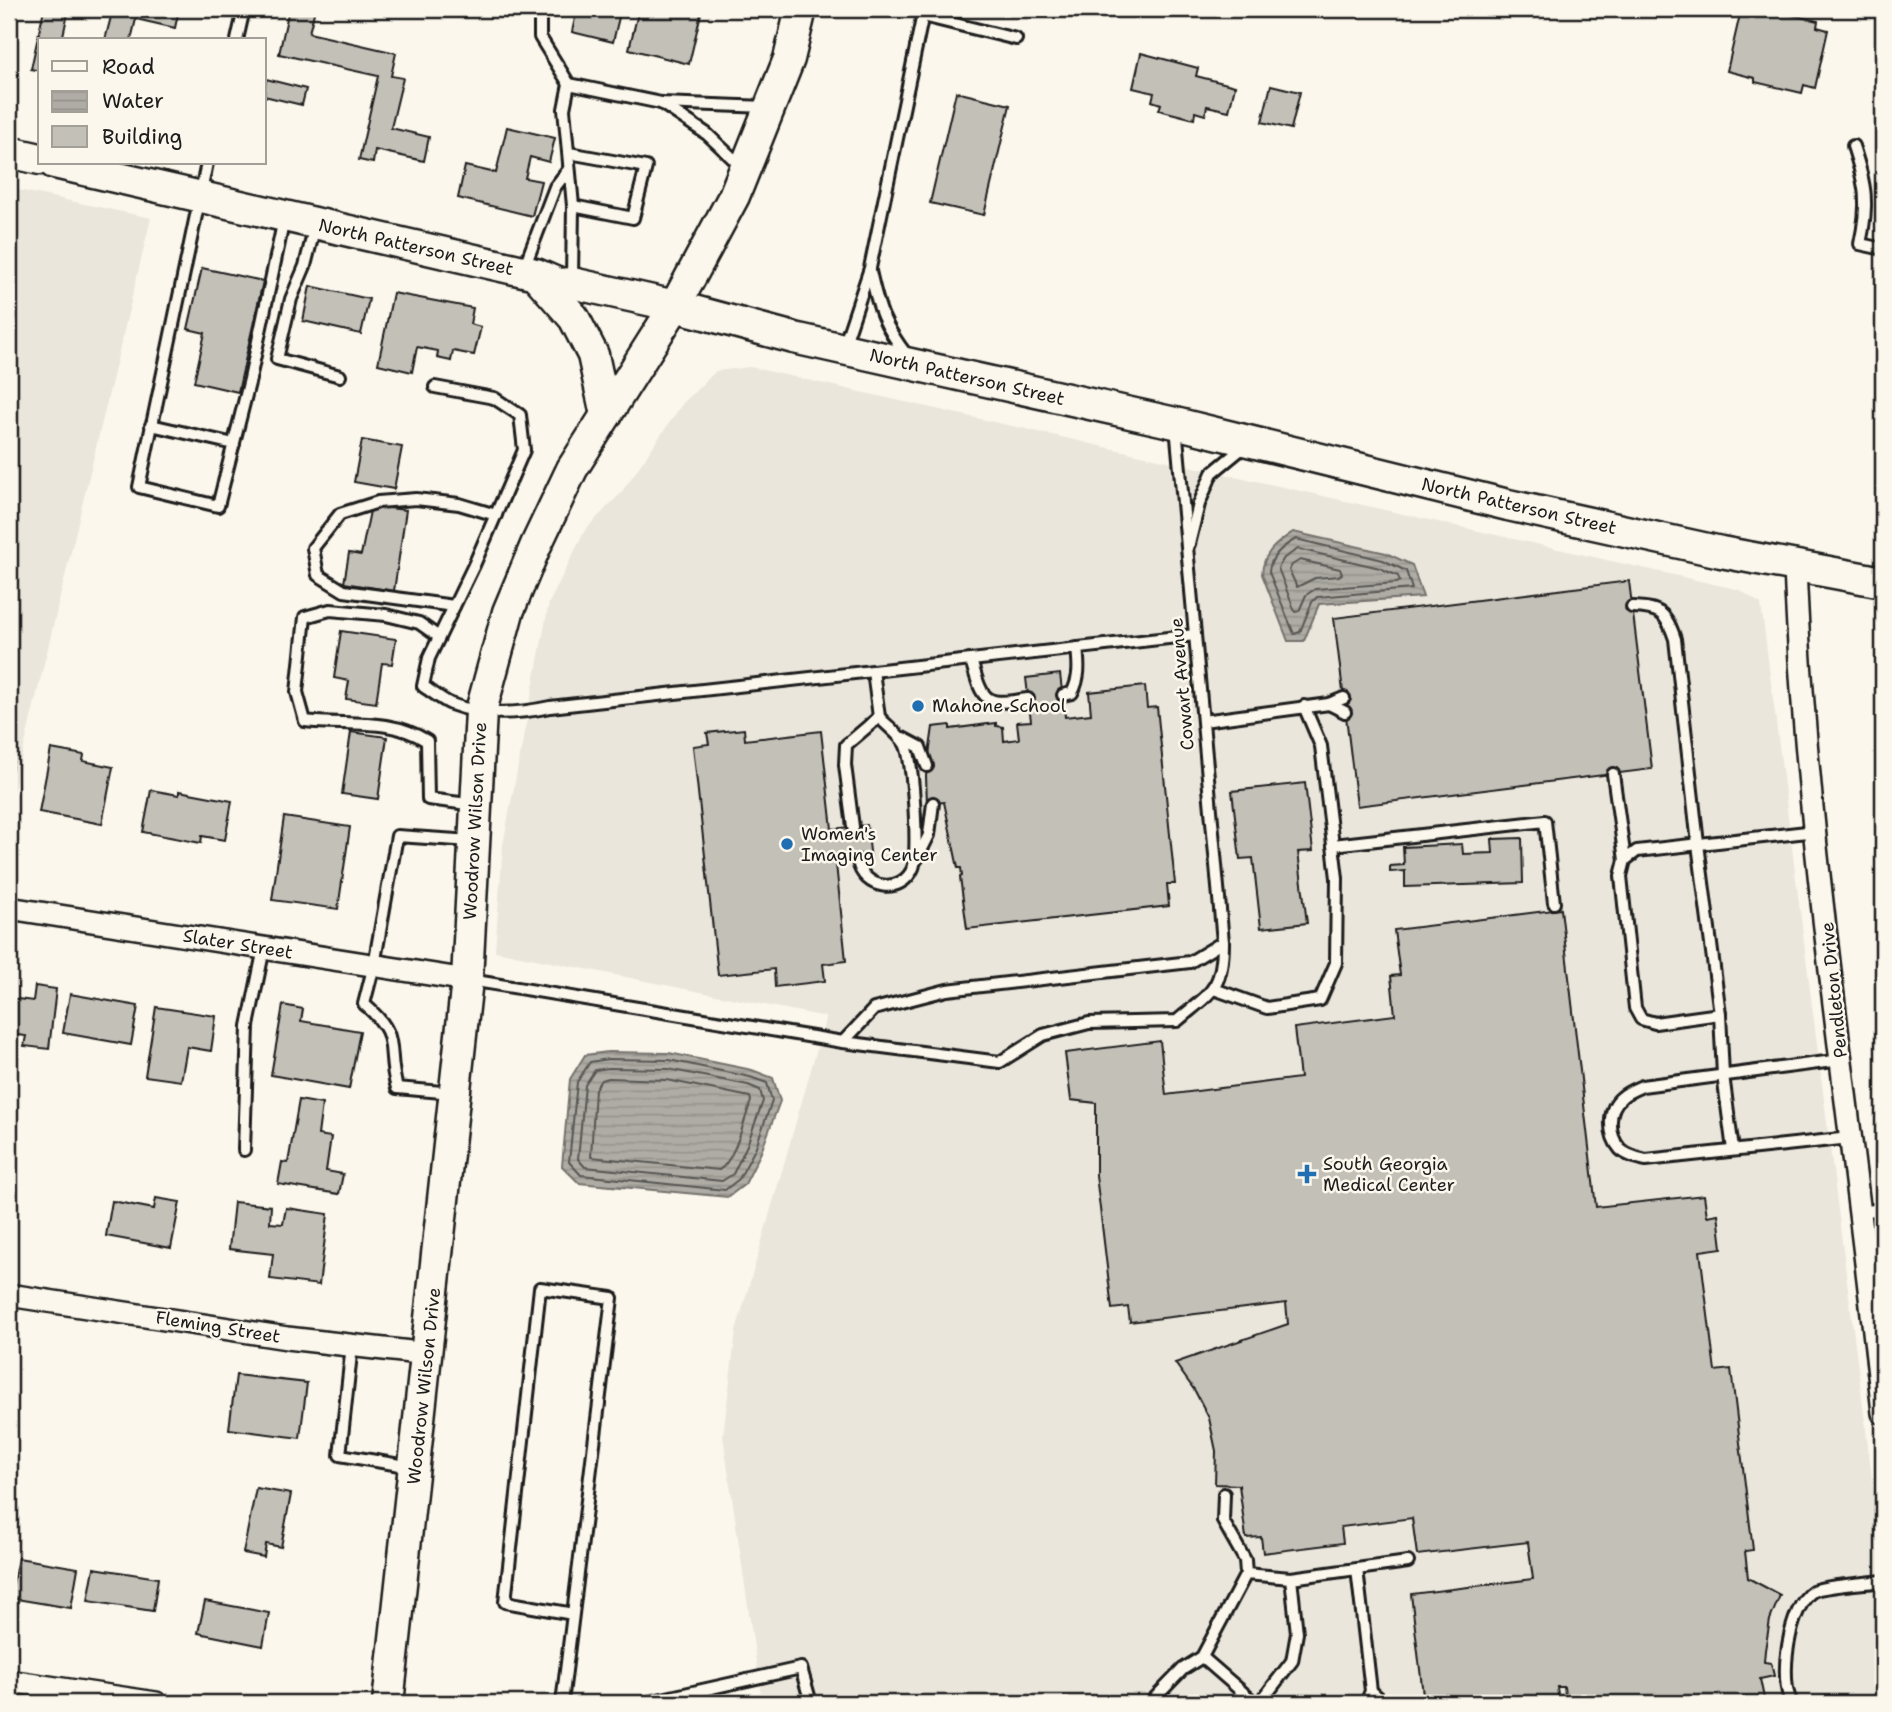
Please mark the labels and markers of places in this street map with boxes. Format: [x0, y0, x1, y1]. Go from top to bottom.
place label: Mahone School [932, 694, 1067, 718]
marker: Mahone School [910, 698, 926, 714]
place label: Women's Imaging Center [801, 822, 938, 867]
marker: Women's Imaging Center [779, 836, 795, 852]
place label: South Georgia Medical Center [1323, 1152, 1455, 1197]
marker: South Georgia Medical Center [1297, 1164, 1317, 1184]

